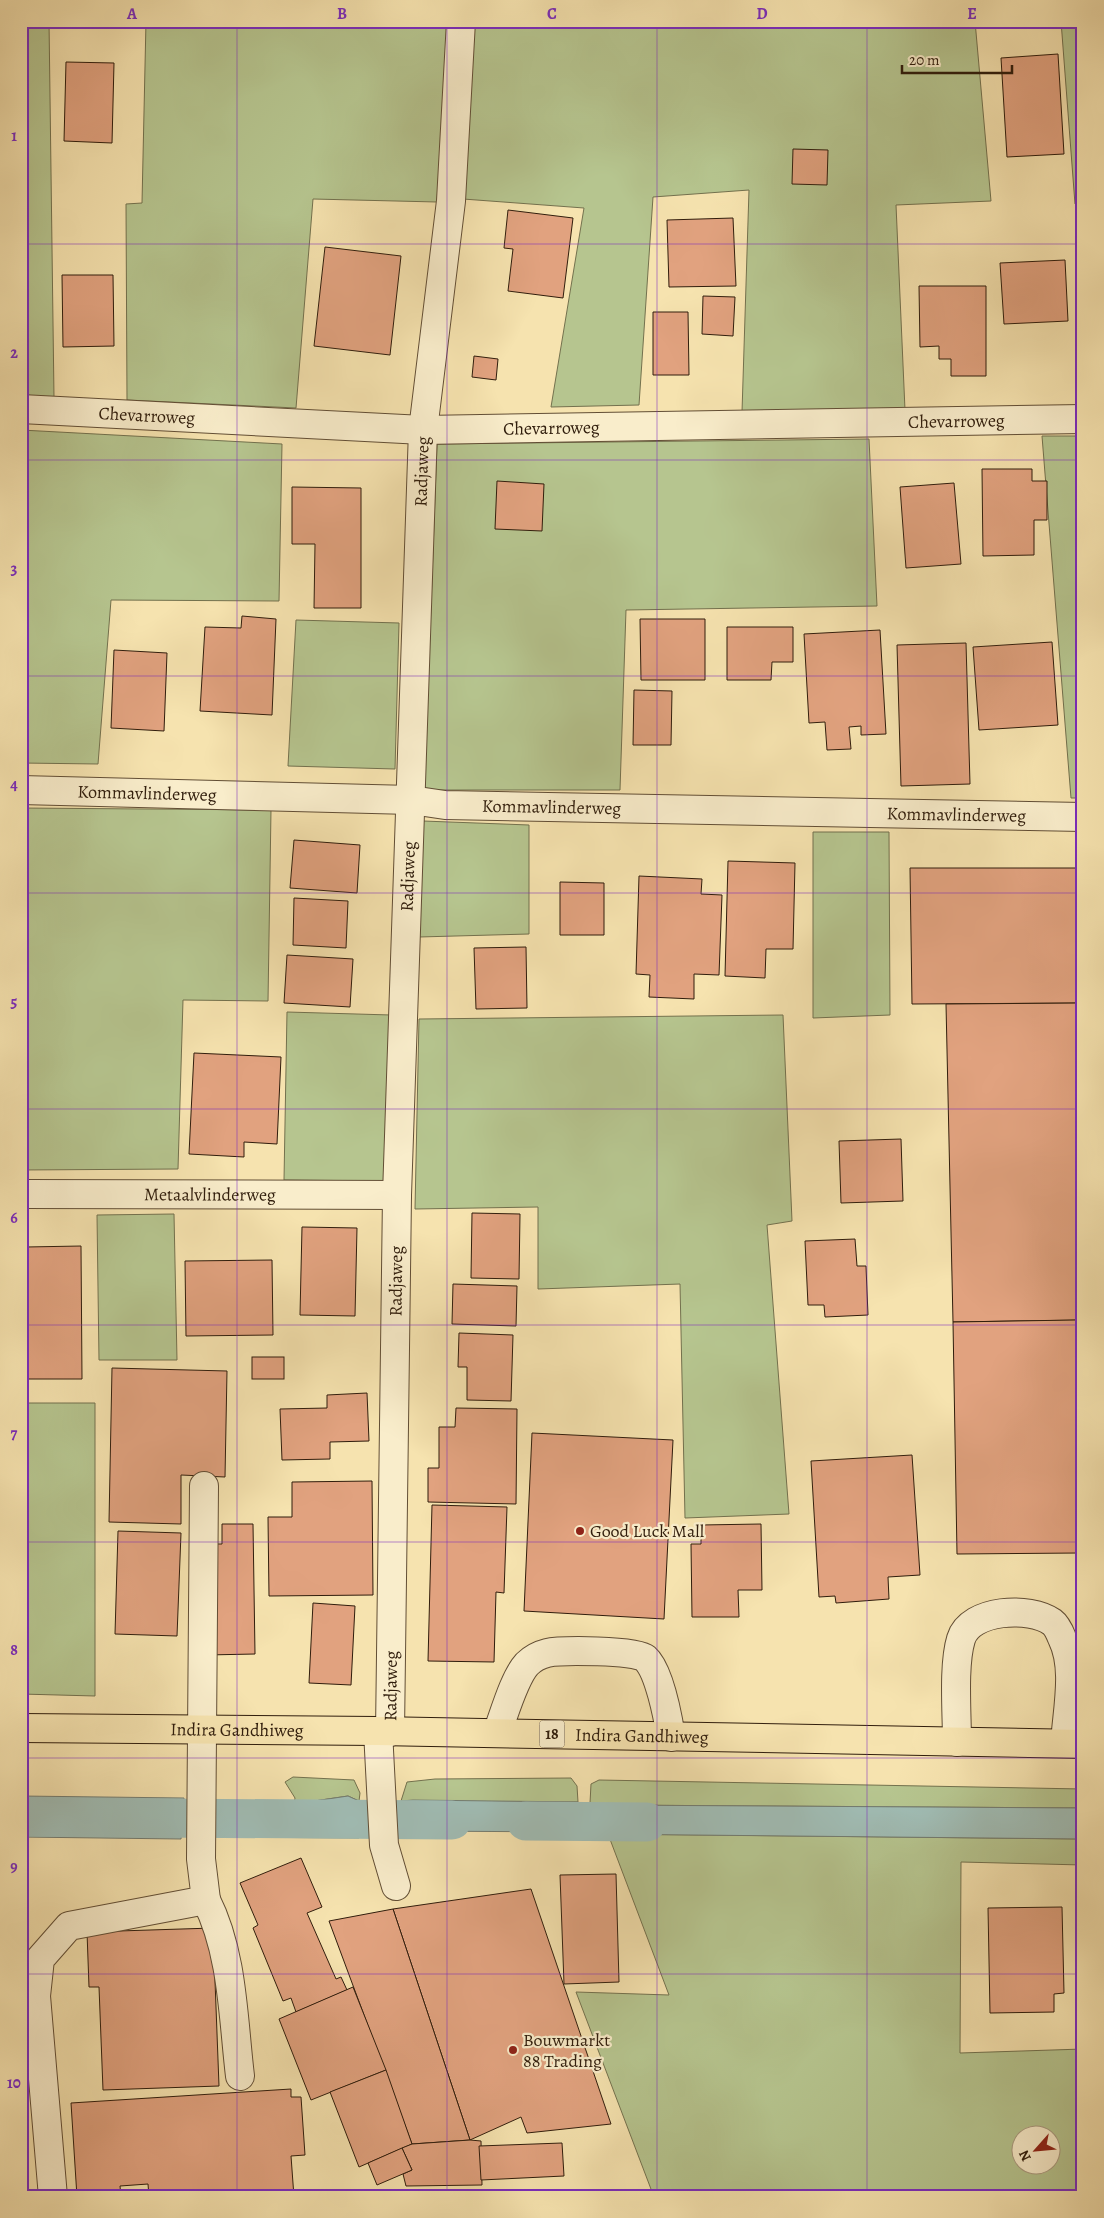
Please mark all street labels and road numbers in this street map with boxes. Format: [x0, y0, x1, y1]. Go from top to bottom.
street label: Chevarroweg [98, 401, 196, 430]
street label: Chevarroweg [908, 408, 1005, 434]
street label: Chevarroweg [503, 415, 600, 441]
street label: Radjaweg [408, 436, 435, 507]
street label: Kommavlinderweg [77, 779, 217, 807]
street label: Kommavlinderweg [482, 794, 621, 820]
street label: Kommavlinderweg [887, 801, 1026, 828]
street label: Radjaweg [395, 841, 421, 912]
street label: Metaalvlinderweg [144, 1182, 276, 1207]
street label: Radjaweg [383, 1246, 408, 1316]
street label: Radjaweg [378, 1651, 403, 1721]
street label: Indira Gandhiweg [170, 1717, 304, 1742]
road number: 18 [540, 1720, 564, 1748]
street label: Indira Gandhiweg [575, 1723, 709, 1749]

